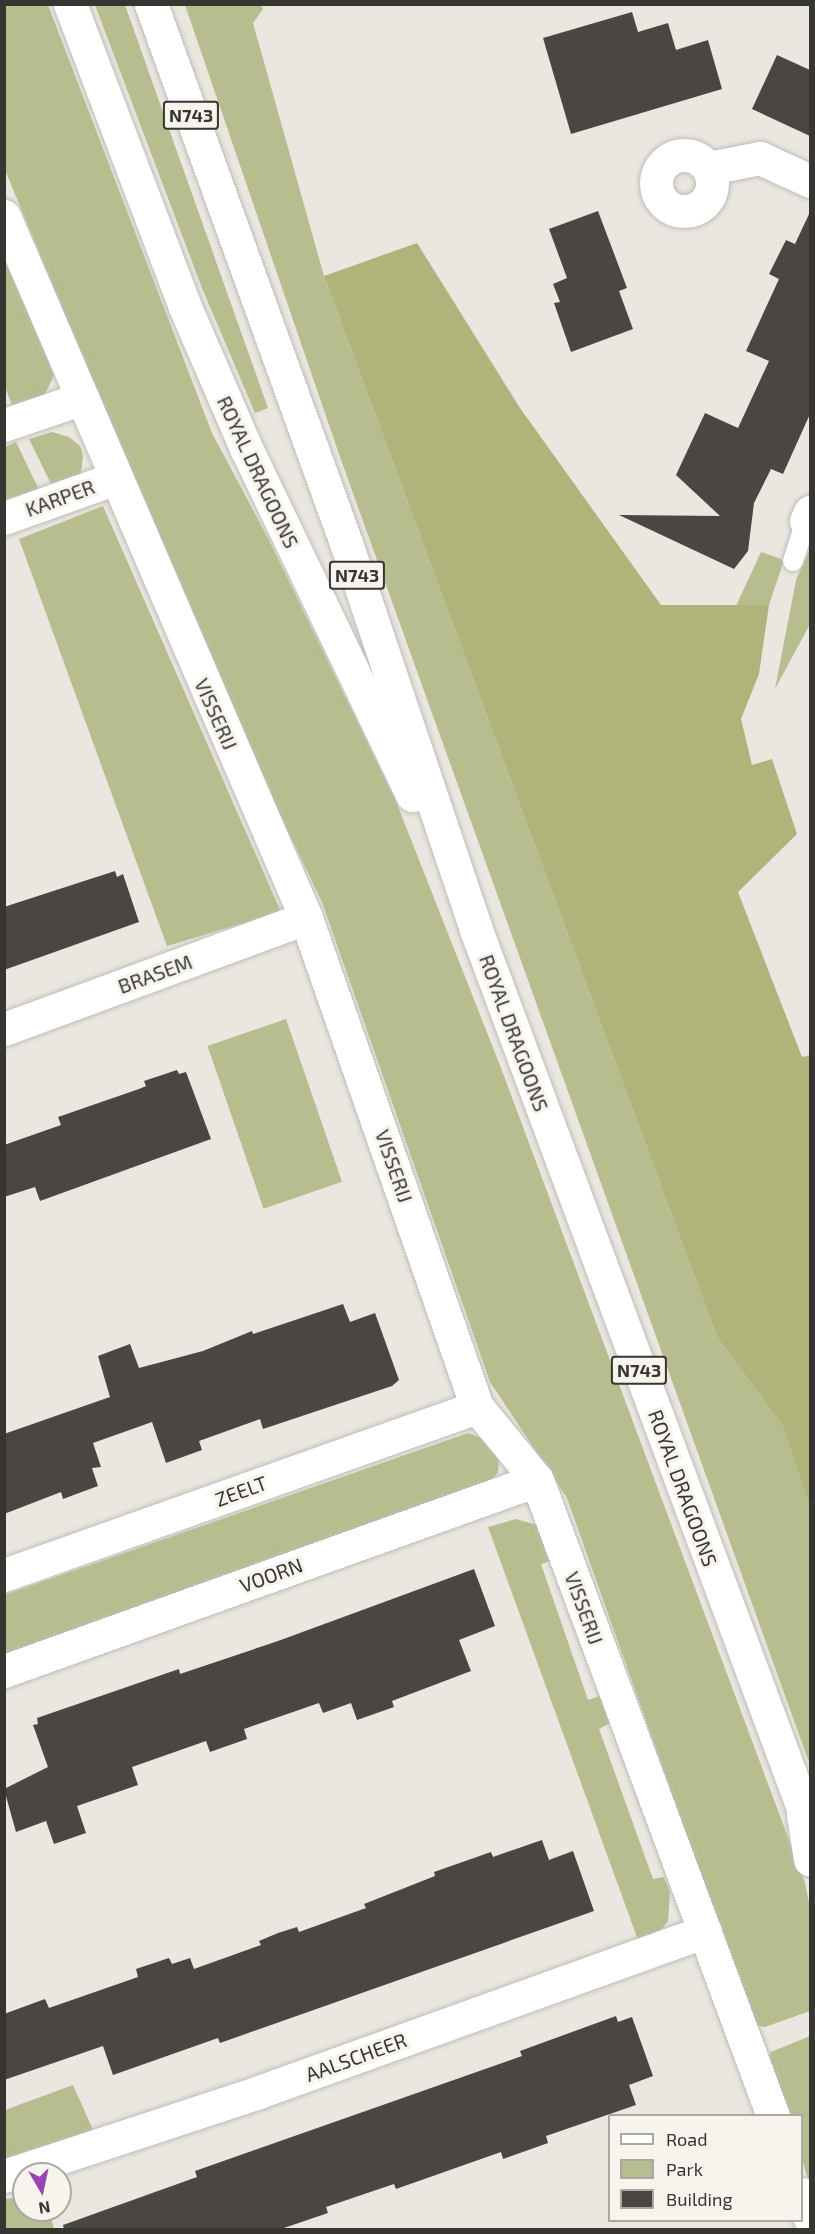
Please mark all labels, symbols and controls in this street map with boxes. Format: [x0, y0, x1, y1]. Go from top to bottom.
road number: N743 [162, 100, 219, 130]
street label: ROYAL DRAGOONS [212, 392, 304, 552]
street label: KARPER [22, 474, 98, 522]
road number: N743 [328, 560, 386, 590]
street label: VISSERIJ [190, 675, 242, 753]
street label: BRASEM [115, 950, 195, 998]
street label: ROYAL DRAGOONS [474, 951, 554, 1115]
street label: VISSERIJ [370, 1126, 418, 1206]
road number: N743 [610, 1355, 668, 1385]
street label: ROYAL DRAGOONS [643, 1406, 723, 1570]
street label: ZEELT [212, 1471, 270, 1511]
street label: VOORN [236, 1553, 306, 1597]
street label: VISSERIJ [560, 1568, 608, 1648]
street label: AALSCHEER [302, 2028, 410, 2086]
legend [608, 2114, 803, 2222]
text: Road [666, 2128, 707, 2150]
text: Park [666, 2158, 703, 2180]
north arrow [12, 2162, 72, 2222]
text: Building [666, 2188, 733, 2210]
text: N [37, 2198, 52, 2219]

